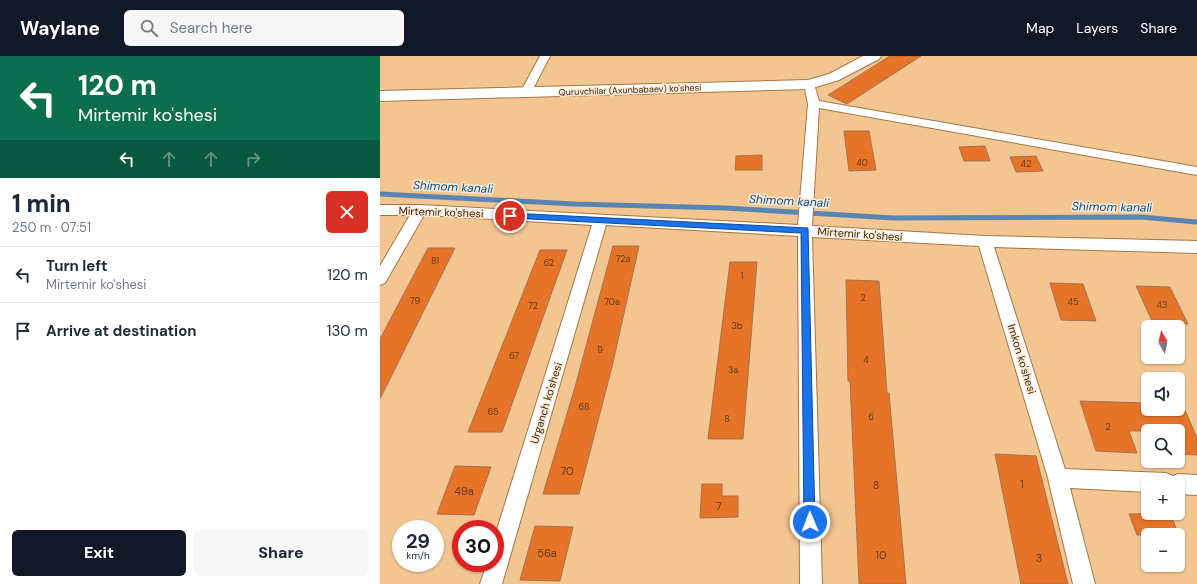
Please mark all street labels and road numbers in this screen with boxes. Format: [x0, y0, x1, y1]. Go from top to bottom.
street label: Quruvchilar (Axunbabaev) ko'shesi [559, 82, 701, 98]
street label: Mirtemir ko'shesi [398, 204, 484, 220]
street label: Mirtemir ko'shesi [817, 224, 903, 244]
street label: Imkon ko'shesi [1005, 322, 1039, 396]
street label: Urganch ko'shesi [527, 361, 565, 445]

